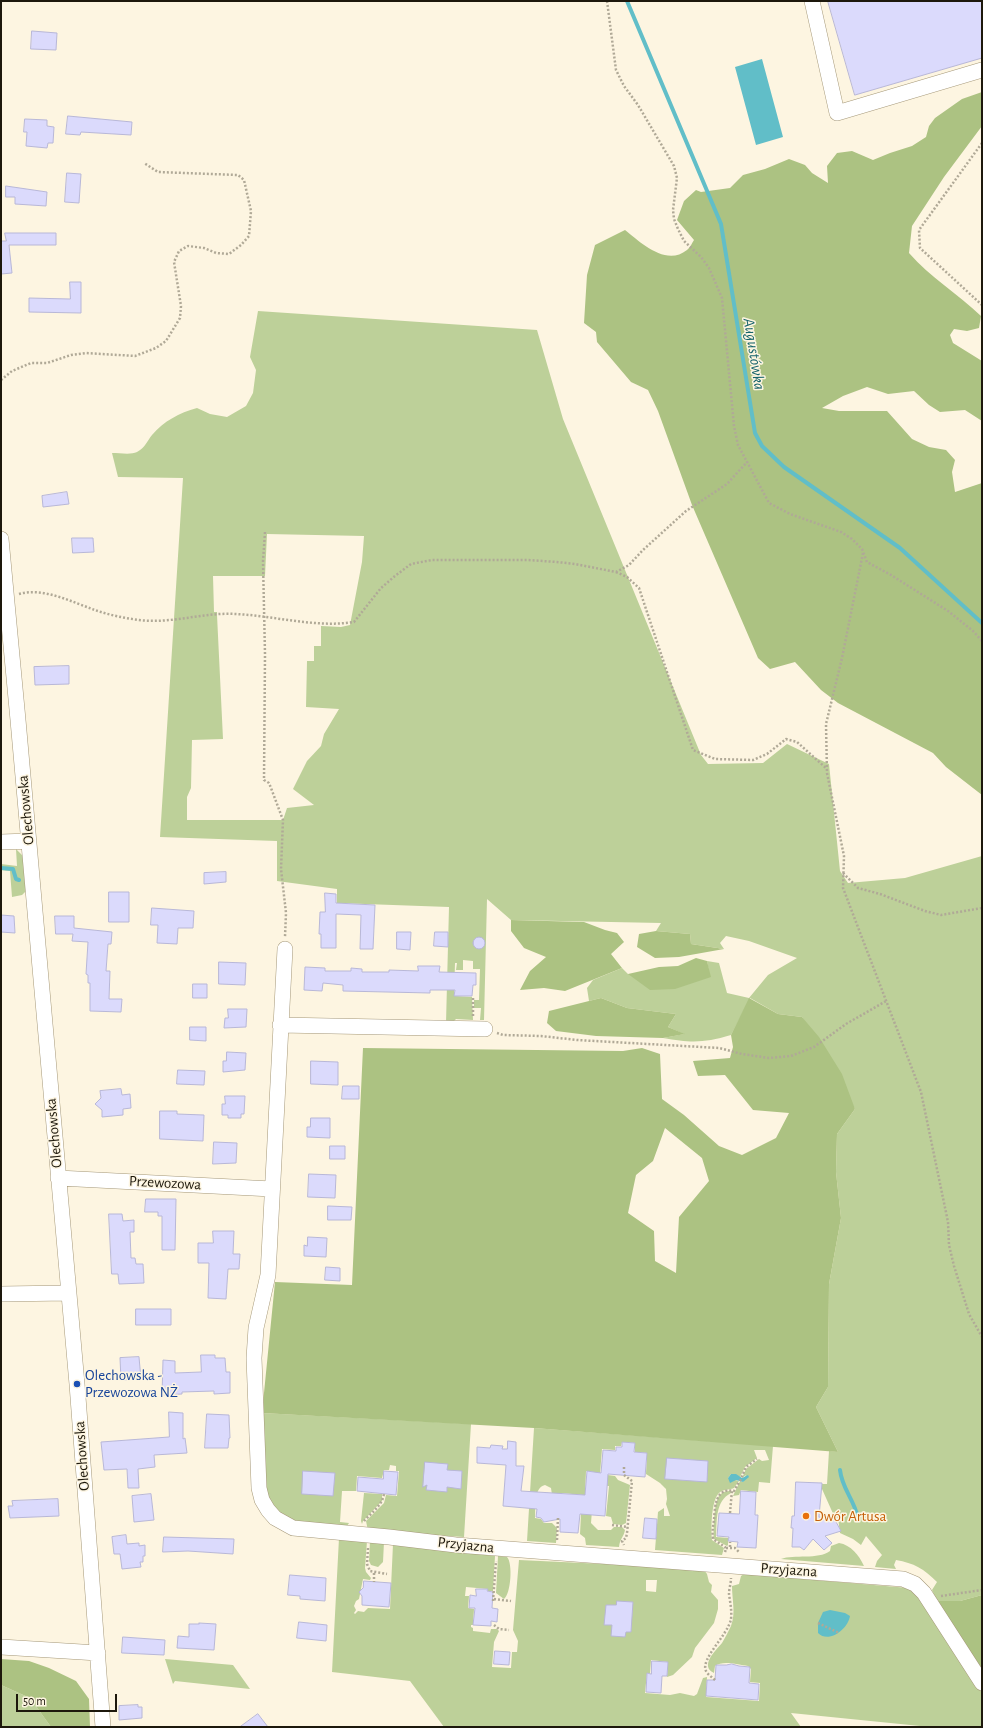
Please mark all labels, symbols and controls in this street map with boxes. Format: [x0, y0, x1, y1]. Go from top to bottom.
water label: Augustówka [739, 317, 769, 391]
street label: Olechowska [14, 774, 38, 846]
street label: Olechowska [42, 1097, 66, 1169]
street label: Przewozowa [128, 1172, 202, 1194]
place label: Olechowska - Przewozowa NŻ [85, 1366, 178, 1401]
marker: Olechowska - Przewozowa NŻ [72, 1379, 82, 1389]
street label: Olechowska [71, 1420, 93, 1492]
place label: Dwór Artusa [814, 1507, 886, 1525]
marker: Dwór Artusa [801, 1511, 811, 1521]
street label: Przyjazna [437, 1533, 495, 1557]
street label: Przyjazna [760, 1559, 818, 1581]
scale bar [18, 1686, 119, 1712]
text: 50 m [23, 1695, 46, 1707]

